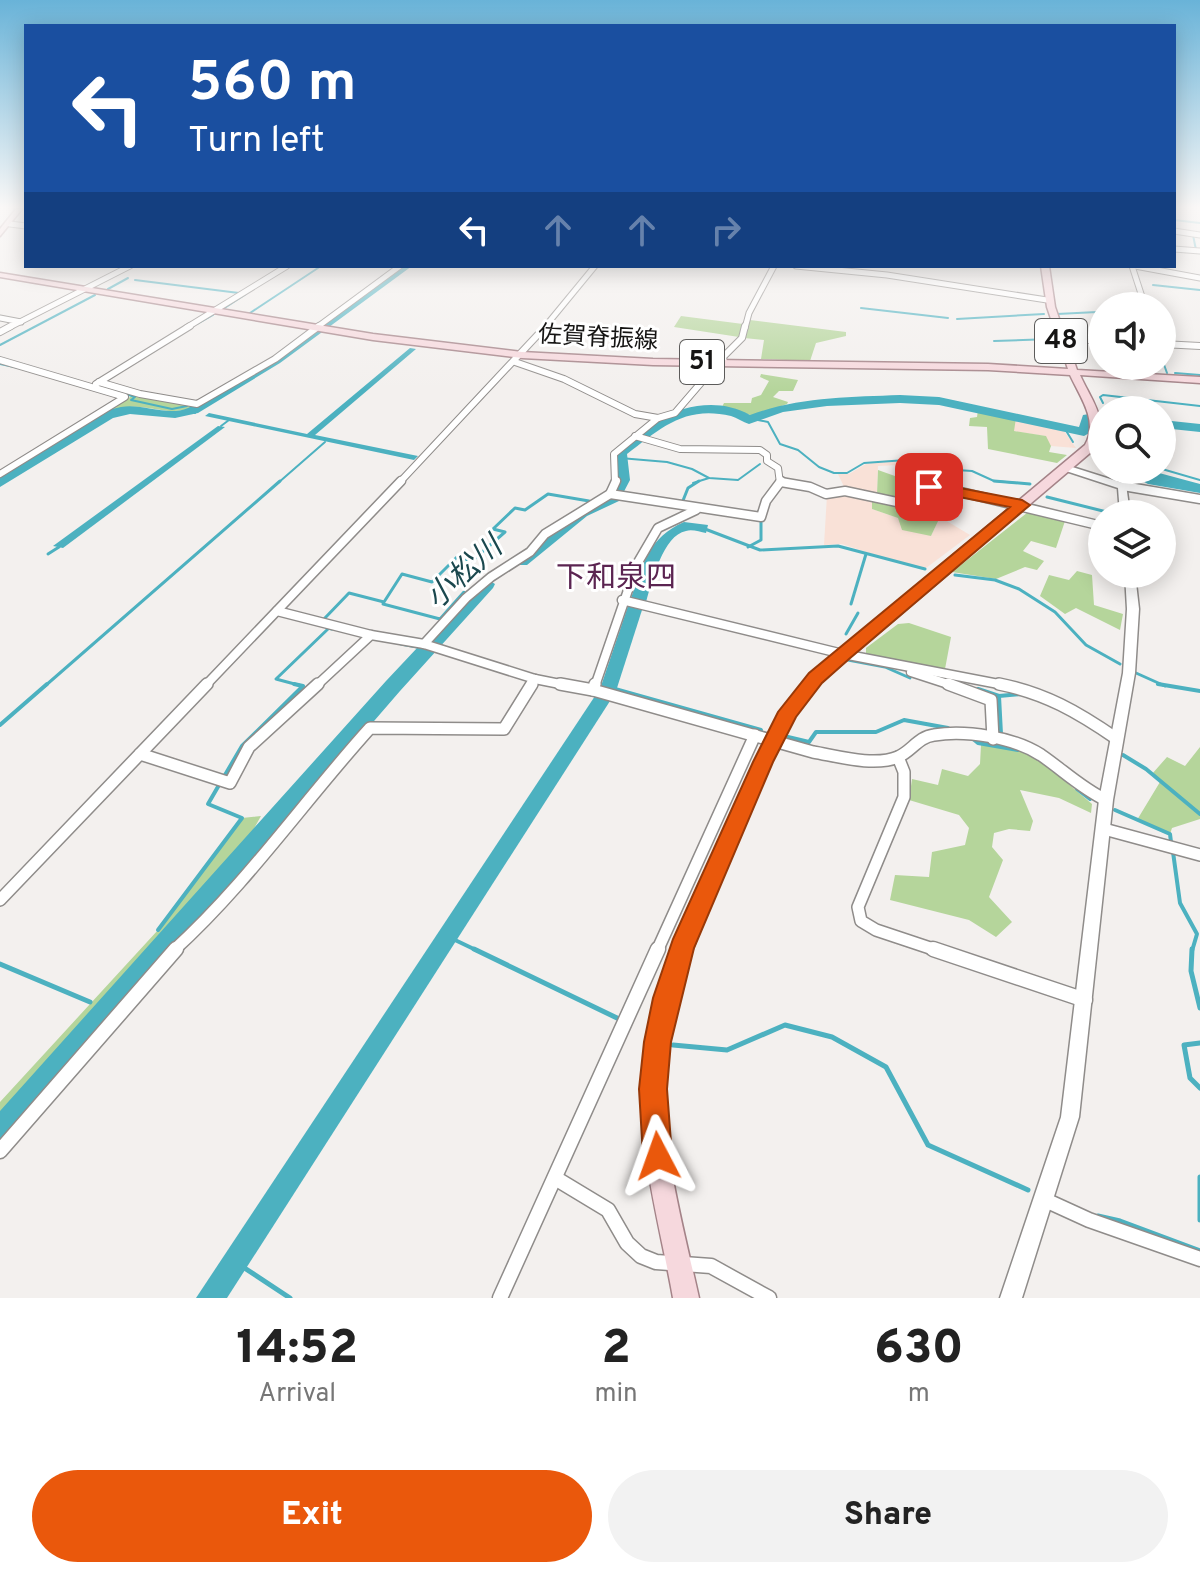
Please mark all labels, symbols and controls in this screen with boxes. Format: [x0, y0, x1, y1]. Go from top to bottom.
text: 560 m [188, 50, 357, 120]
icon: left [56, 56, 160, 160]
text: Turn left [188, 119, 325, 165]
icon: left [452, 208, 496, 252]
icon: ahead [536, 208, 580, 252]
icon: ahead [620, 208, 664, 252]
icon: right [704, 208, 748, 252]
map controls [1088, 292, 1176, 588]
button: sound [1088, 292, 1176, 380]
road number: 48 [1035, 319, 1087, 363]
street label: 佐賀脊振線 [537, 321, 659, 357]
road number: 51 [680, 340, 724, 384]
button: search [1088, 396, 1176, 484]
pin [895, 453, 963, 521]
icon: arrive [907, 465, 951, 509]
button: layers [1088, 500, 1176, 588]
water label: 小松川 [419, 528, 513, 618]
district label: 下和泉四 [556, 561, 676, 598]
position arrow [616, 1114, 700, 1198]
text: 14:52 [236, 1320, 358, 1380]
text: 2 [601, 1320, 631, 1380]
text: 630 [874, 1320, 964, 1380]
text: Arrival [258, 1378, 336, 1411]
text: min [594, 1378, 638, 1411]
text: m [908, 1378, 930, 1411]
button: Exit [32, 1470, 592, 1562]
button: Share [608, 1470, 1168, 1562]

